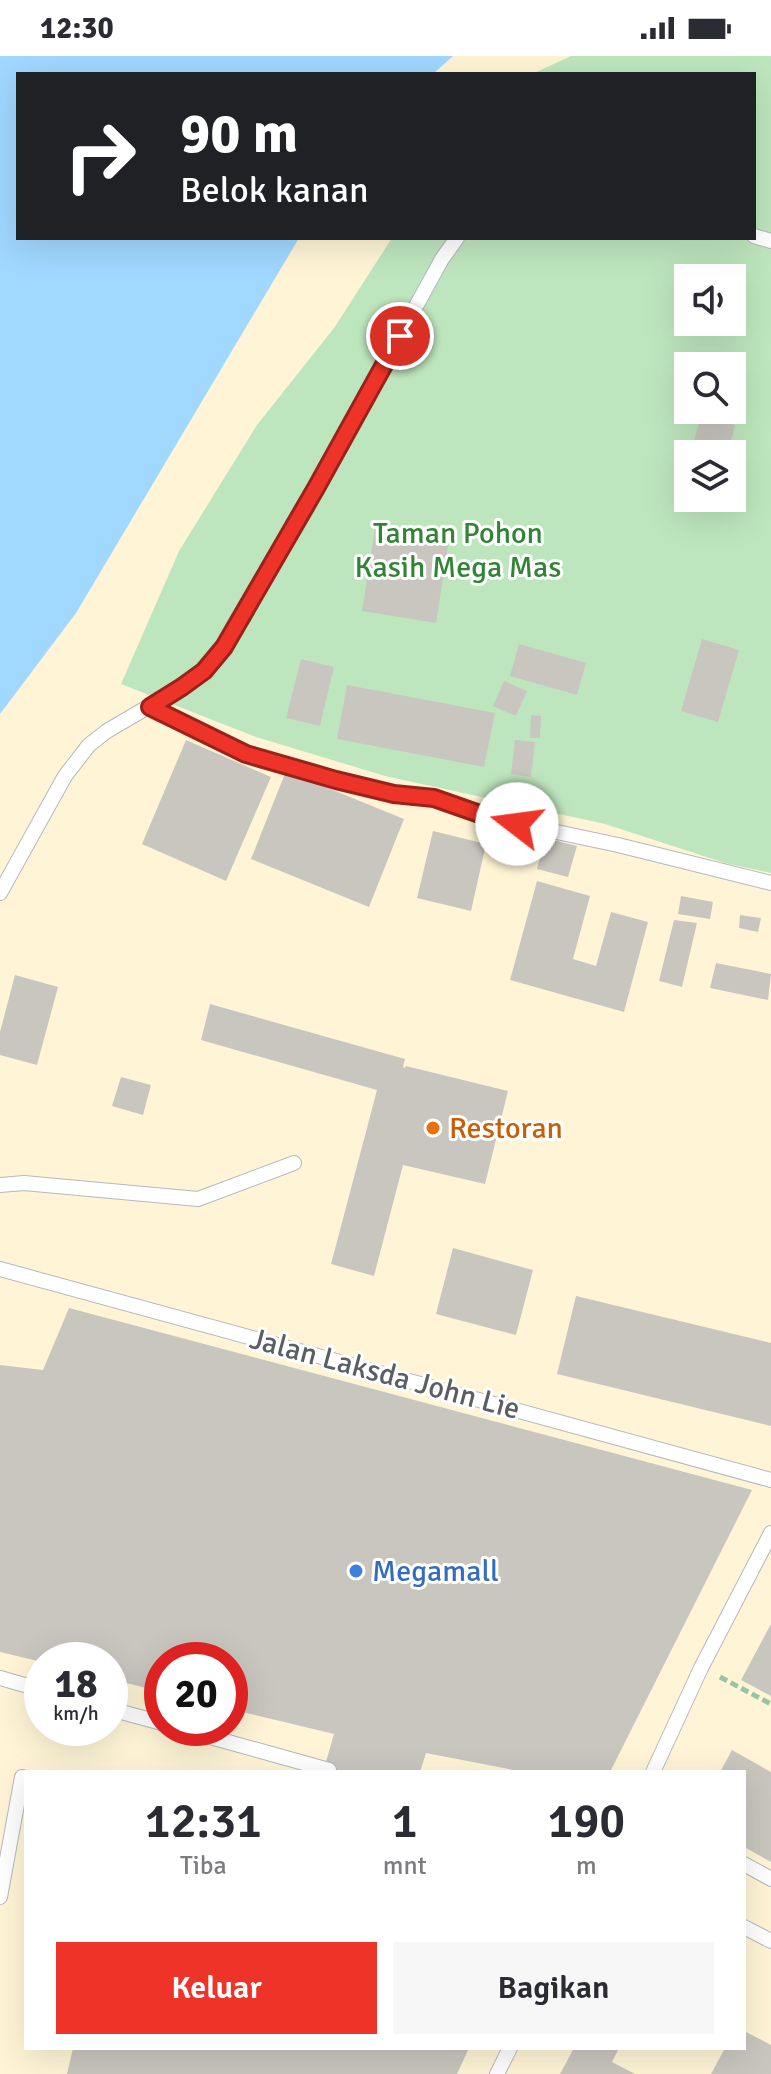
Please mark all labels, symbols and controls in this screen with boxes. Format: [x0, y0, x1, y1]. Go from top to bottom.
text: 12:30 [40, 10, 114, 47]
text: 90 m [180, 99, 298, 168]
icon: right [48, 104, 152, 208]
text: Belok kanan [180, 168, 369, 213]
map controls [674, 264, 746, 512]
button: sound [674, 264, 746, 336]
pin [366, 302, 434, 370]
icon: arrive [378, 314, 422, 358]
button: search [674, 352, 746, 424]
button: layers [674, 440, 746, 512]
park label: Taman Pohon Kasih Mega Mas [355, 515, 561, 586]
position arrow [475, 782, 559, 866]
place label: Restoran [449, 1110, 563, 1147]
marker: Restoran [424, 1119, 442, 1137]
street label: Jalan Laksda John Lie [246, 1320, 524, 1428]
place label: Megamall [372, 1553, 499, 1590]
marker: Megamall [347, 1562, 365, 1580]
speed limit sign: 20 [144, 1642, 248, 1746]
text: 18 [54, 1659, 98, 1709]
text: km/h [53, 1701, 99, 1726]
text: 12:31 [145, 1792, 262, 1851]
text: 1 [392, 1792, 418, 1851]
text: 190 [547, 1792, 625, 1851]
text: Tiba [180, 1850, 227, 1882]
text: mnt [383, 1850, 427, 1882]
text: m [576, 1850, 597, 1882]
button: Keluar [56, 1942, 377, 2034]
button: Bagikan [393, 1942, 714, 2034]

